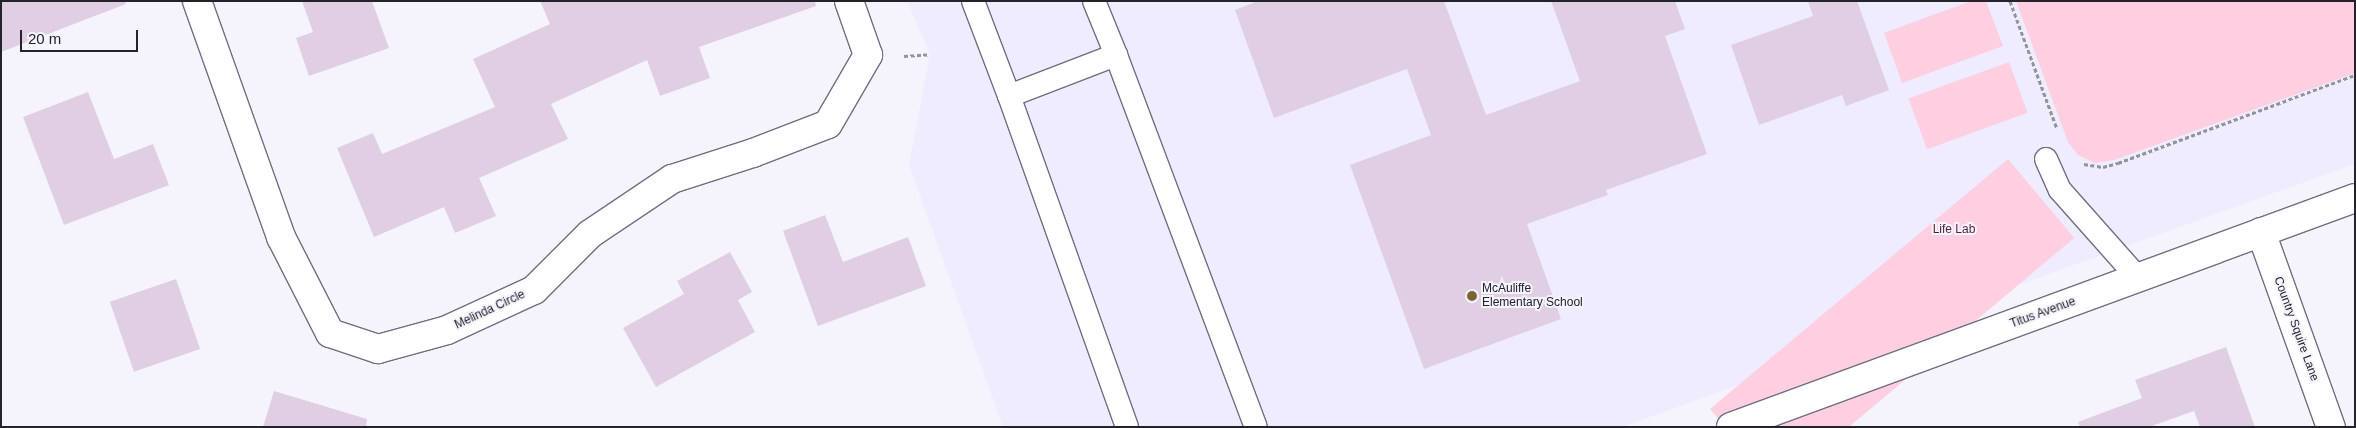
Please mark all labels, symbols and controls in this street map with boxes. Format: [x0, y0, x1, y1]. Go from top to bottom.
scale bar [22, 20, 140, 52]
text: 20 m [28, 30, 61, 47]
park label: Life Lab [1933, 223, 1975, 237]
street label: Country Squire Lane [2270, 275, 2322, 383]
place label: McAuliffe Elementary School [1482, 282, 1583, 310]
street label: Melinda Circle [453, 287, 527, 333]
marker: McAuliffe Elementary School [1466, 290, 1478, 302]
street label: Titus Avenue [2008, 294, 2078, 332]

